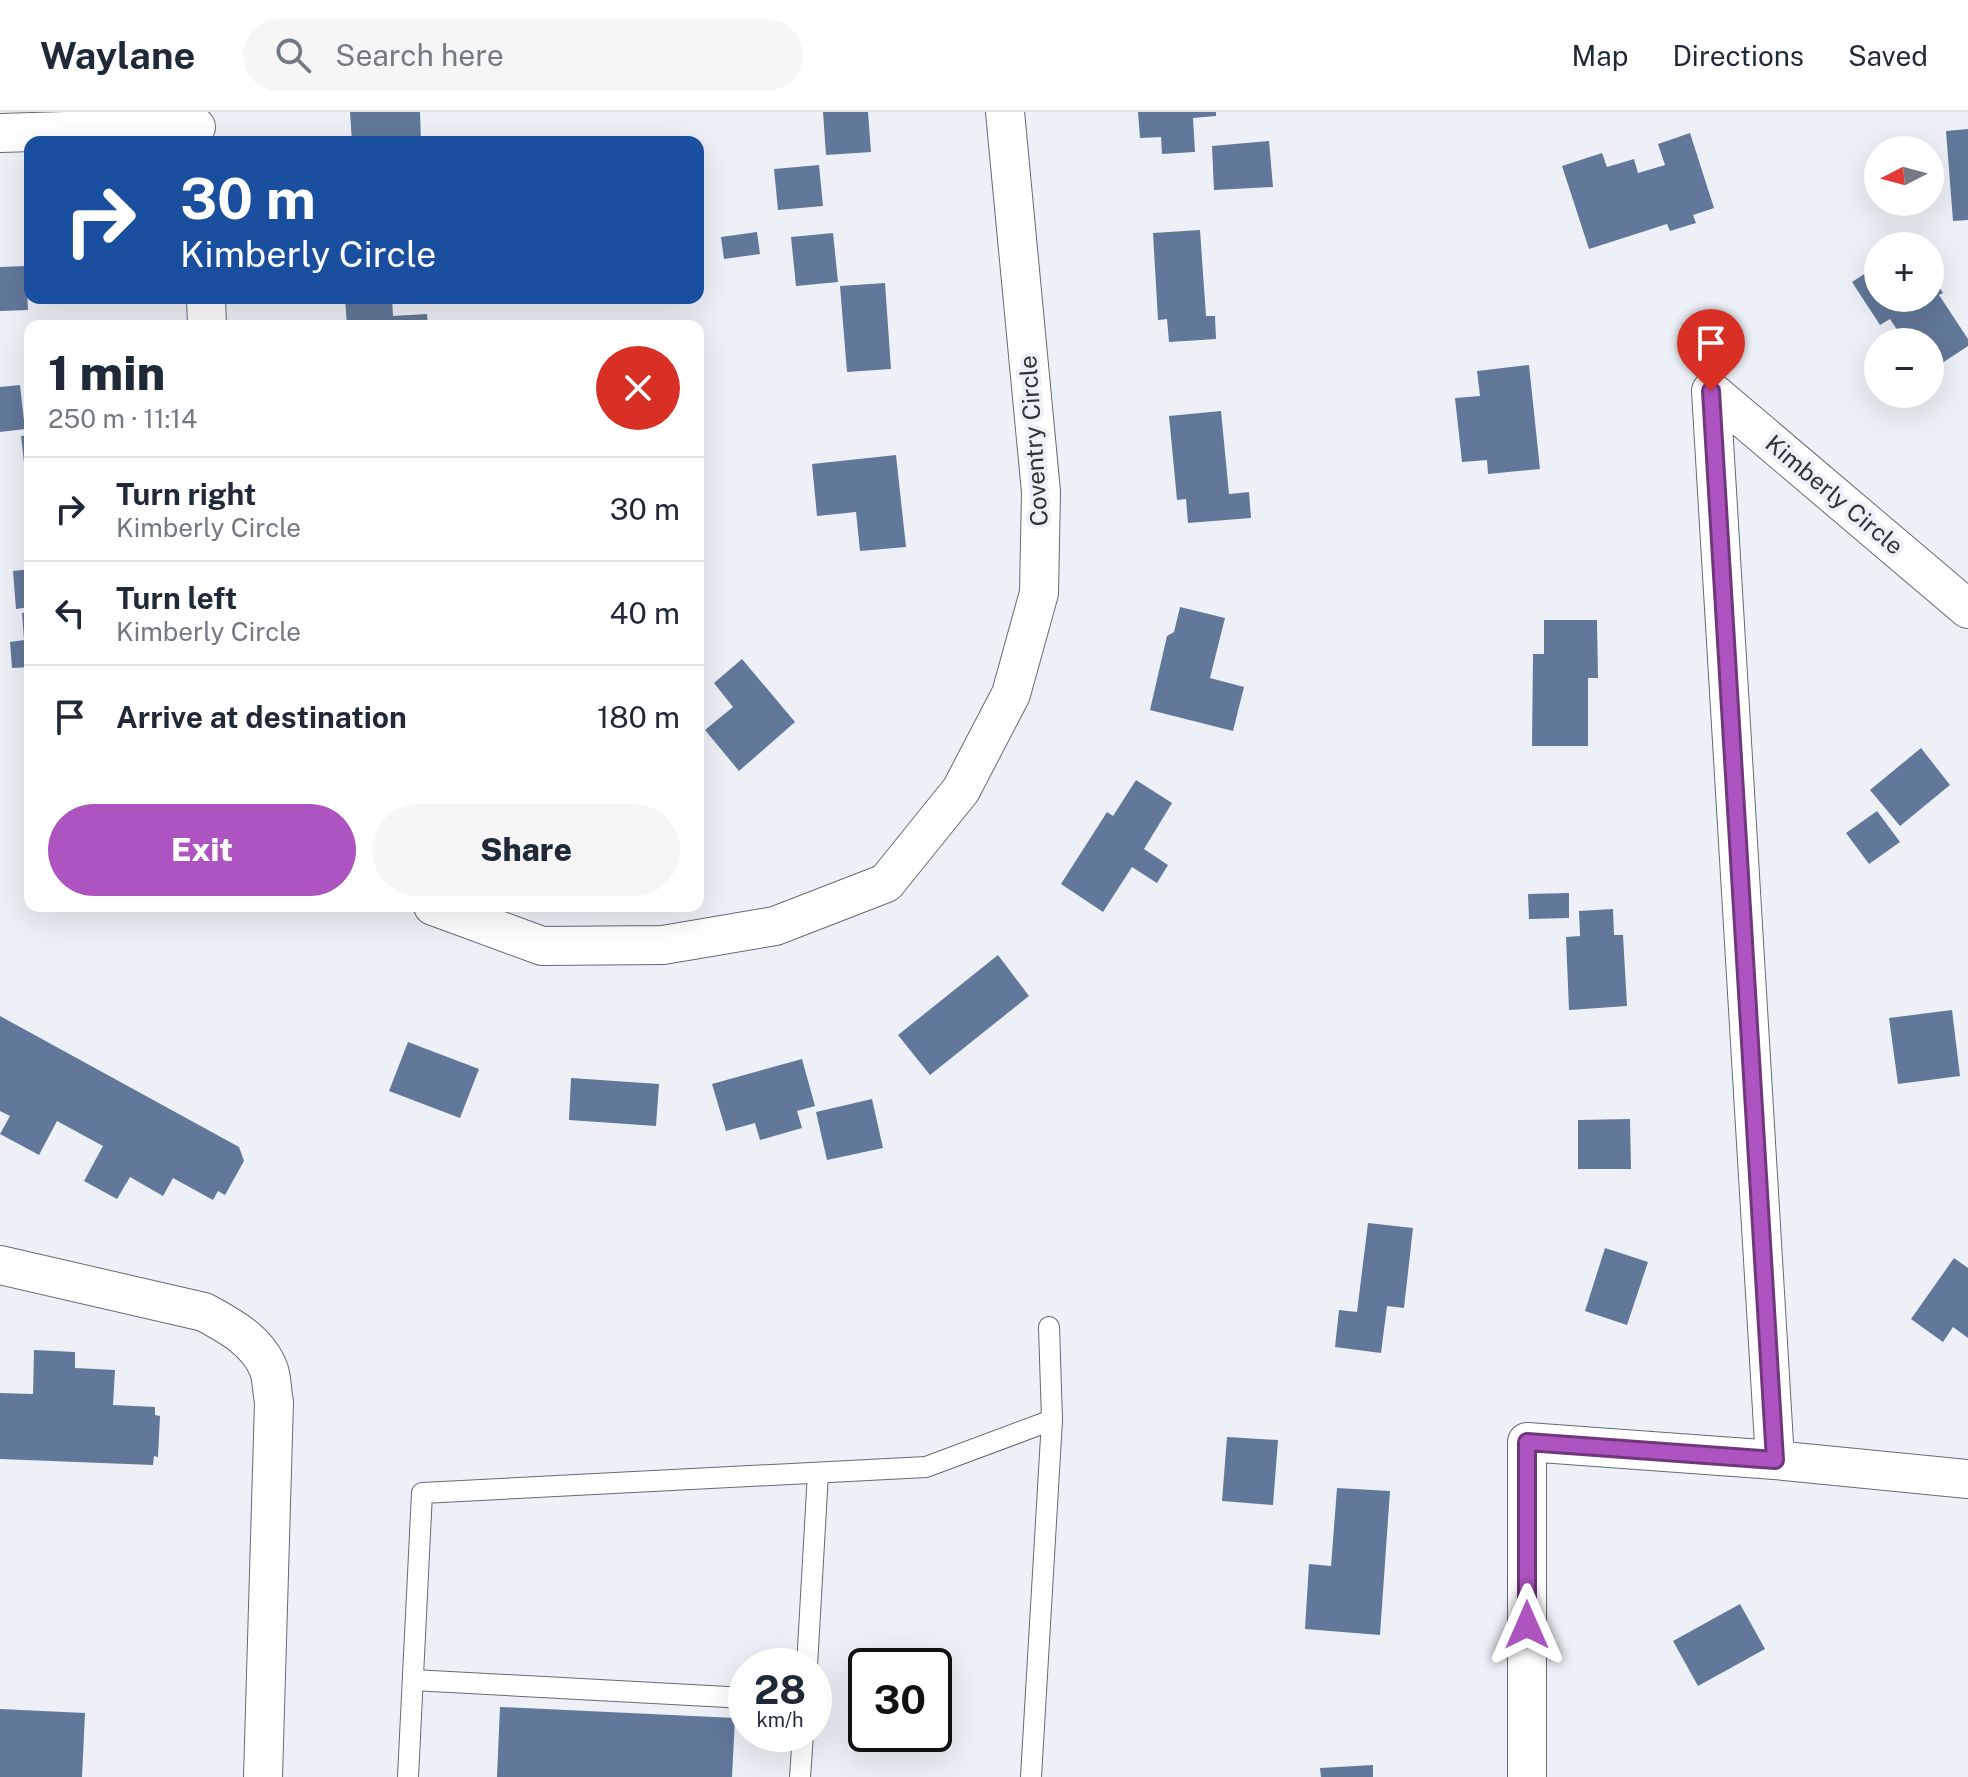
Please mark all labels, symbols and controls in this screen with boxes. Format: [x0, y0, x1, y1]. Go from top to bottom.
search box [243, 19, 803, 91]
text: Waylane [40, 33, 195, 78]
icon: search [271, 33, 315, 77]
text: Search here [335, 37, 504, 73]
text: Map [1572, 39, 1628, 72]
text: Directions [1672, 39, 1804, 72]
text: Saved [1848, 39, 1928, 72]
north arrow [1864, 136, 1944, 216]
map controls [1864, 136, 1944, 408]
text: 30 m [180, 166, 316, 232]
icon: right [48, 168, 152, 272]
button: + [1864, 232, 1944, 312]
text: Kimberly Circle [180, 233, 436, 275]
pin [1677, 309, 1745, 391]
icon: arrive [1689, 321, 1733, 365]
button: − [1864, 328, 1944, 408]
text: 1 min [48, 344, 165, 401]
button: close [596, 346, 680, 430]
street label: Coventry Circle [1013, 355, 1053, 527]
text: 250 m · 11:14 [48, 403, 197, 434]
street label: Kimberly Circle [1760, 429, 1909, 560]
text: Turn right [116, 476, 256, 512]
icon: right [48, 487, 92, 531]
text: 30 m [610, 491, 680, 527]
text: Kimberly Circle [116, 512, 301, 543]
text: Turn left [116, 580, 237, 616]
icon: left [48, 591, 92, 635]
text: 40 m [610, 595, 680, 631]
text: Kimberly Circle [116, 616, 301, 647]
icon: arrive [48, 695, 92, 739]
text: Arrive at destination [116, 699, 407, 735]
text: 180 m [597, 699, 680, 735]
button: Exit [48, 804, 356, 896]
button: Share [372, 804, 680, 896]
position arrow [1485, 1583, 1569, 1667]
speed limit sign: 30 [848, 1648, 952, 1752]
text: 28 [754, 1666, 806, 1713]
text: km/h [756, 1708, 804, 1732]

